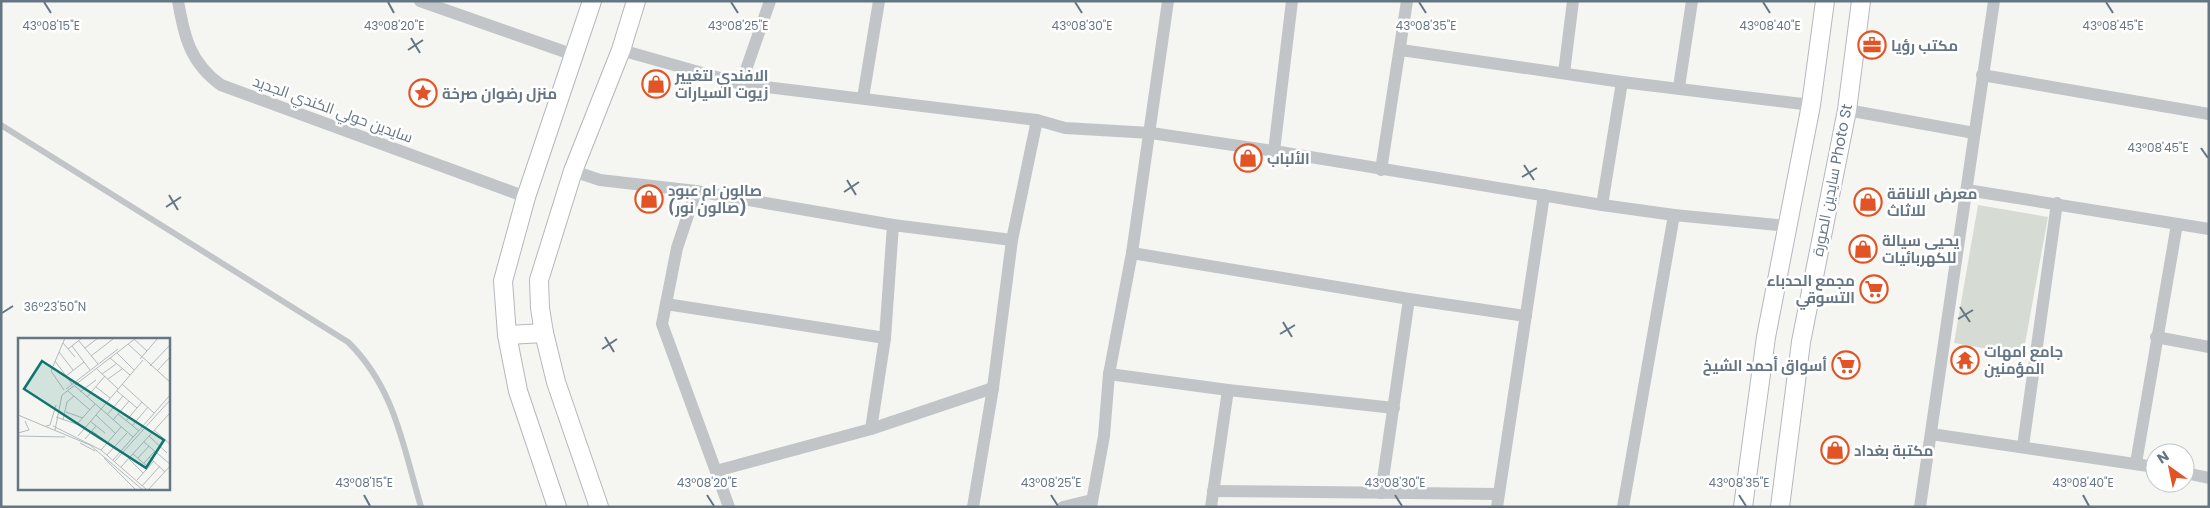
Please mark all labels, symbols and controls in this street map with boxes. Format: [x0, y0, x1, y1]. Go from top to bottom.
text: 43°08'15"E [22, 17, 80, 34]
text: 43°08'20"E [364, 17, 424, 34]
text: 43°08'25"E [708, 17, 768, 34]
text: 43°08'30"E [1052, 17, 1112, 34]
text: 43°08'35"E [1396, 17, 1456, 34]
text: 43°08'40"E [1739, 17, 1801, 34]
text: 43°08'45"E [2082, 17, 2144, 34]
office icon: مكتب رؤيا [1857, 30, 1887, 60]
place label: مكتب رؤيا [1891, 35, 1958, 56]
place label: الافندي لتغيير زيوت السيارات [674, 65, 769, 103]
shop icon: الافندي لتغيير زيوت السيارات [641, 69, 671, 99]
street label: سايدين حولي الكندي الجديد [249, 70, 416, 150]
place icon: منزل رضوان صرخة [408, 78, 438, 108]
place label: منزل رضوان صرخة [442, 83, 557, 104]
street label: سايدين الصورة Photo St [1807, 102, 1857, 258]
text: 43°08'45"E [2127, 139, 2189, 156]
shop icon: الألباب [1233, 143, 1263, 173]
place label: الألباب [1267, 148, 1310, 169]
place label: صالون ام عبود (صالون نور) [668, 180, 762, 218]
place label: معرض الاناقة للاثاث [1887, 183, 1977, 221]
shop icon: صالون ام عبود (صالون نور) [634, 184, 664, 214]
shop icon: معرض الاناقة للاثاث [1853, 187, 1883, 217]
place label: يحيى سيالة للكهربائيات [1882, 230, 1960, 268]
shop icon: يحيى سيالة للكهربائيات [1848, 234, 1878, 264]
place label: مجمع الحدباء التسوقي [1767, 270, 1855, 310]
supermarket icon: مجمع الحدباء التسوقي [1859, 274, 1889, 304]
text: 36°23'50"N [24, 298, 86, 315]
inset map [18, 338, 170, 490]
place label: جامع امهات المؤمنين [1984, 341, 2063, 379]
temple icon: جامع امهات المؤمنين [1950, 345, 1980, 375]
supermarket icon: أسواق أحمد الشيخ [1831, 350, 1861, 380]
place label: أسواق أحمد الشيخ [1703, 355, 1827, 376]
shop icon: مكتبة بغداد [1820, 435, 1850, 465]
place label: مكتبة بغداد [1854, 440, 1933, 461]
north arrow [2145, 443, 2195, 493]
text: N [2153, 446, 2173, 468]
text: 43°08'15"E [335, 474, 393, 491]
text: 43°08'20"E [677, 474, 737, 491]
text: 43°08'25"E [1021, 474, 1081, 491]
text: 43°08'30"E [1365, 474, 1425, 491]
text: 43°08'35"E [1709, 474, 1769, 491]
text: 43°08'40"E [2052, 474, 2114, 491]

